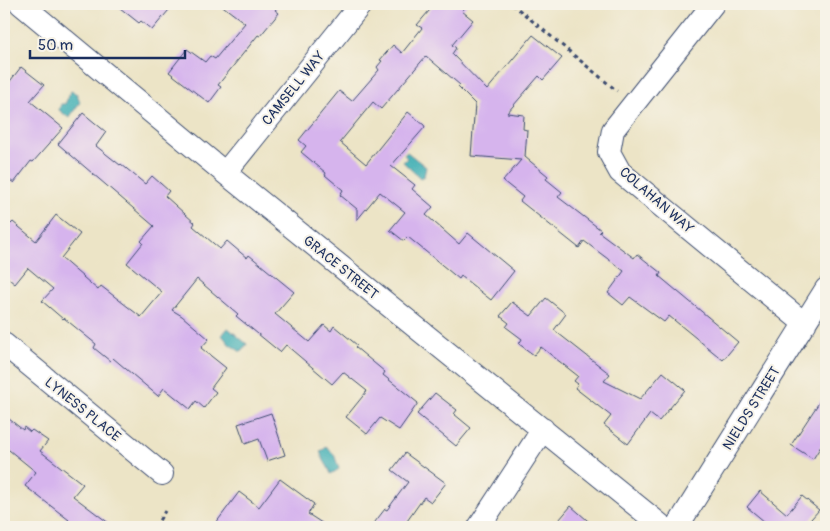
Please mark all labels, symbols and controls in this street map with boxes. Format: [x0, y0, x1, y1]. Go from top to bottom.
scale bar [30, 28, 185, 60]
text: 50 m [38, 36, 73, 55]
street label: CAMSELL WAY [258, 48, 328, 129]
street label: COLAHAN WAY [616, 164, 697, 237]
street label: GRACE STREET [300, 232, 382, 303]
street label: NIELDS STREET [719, 363, 784, 453]
street label: LYNESS PLACE [41, 374, 124, 445]

